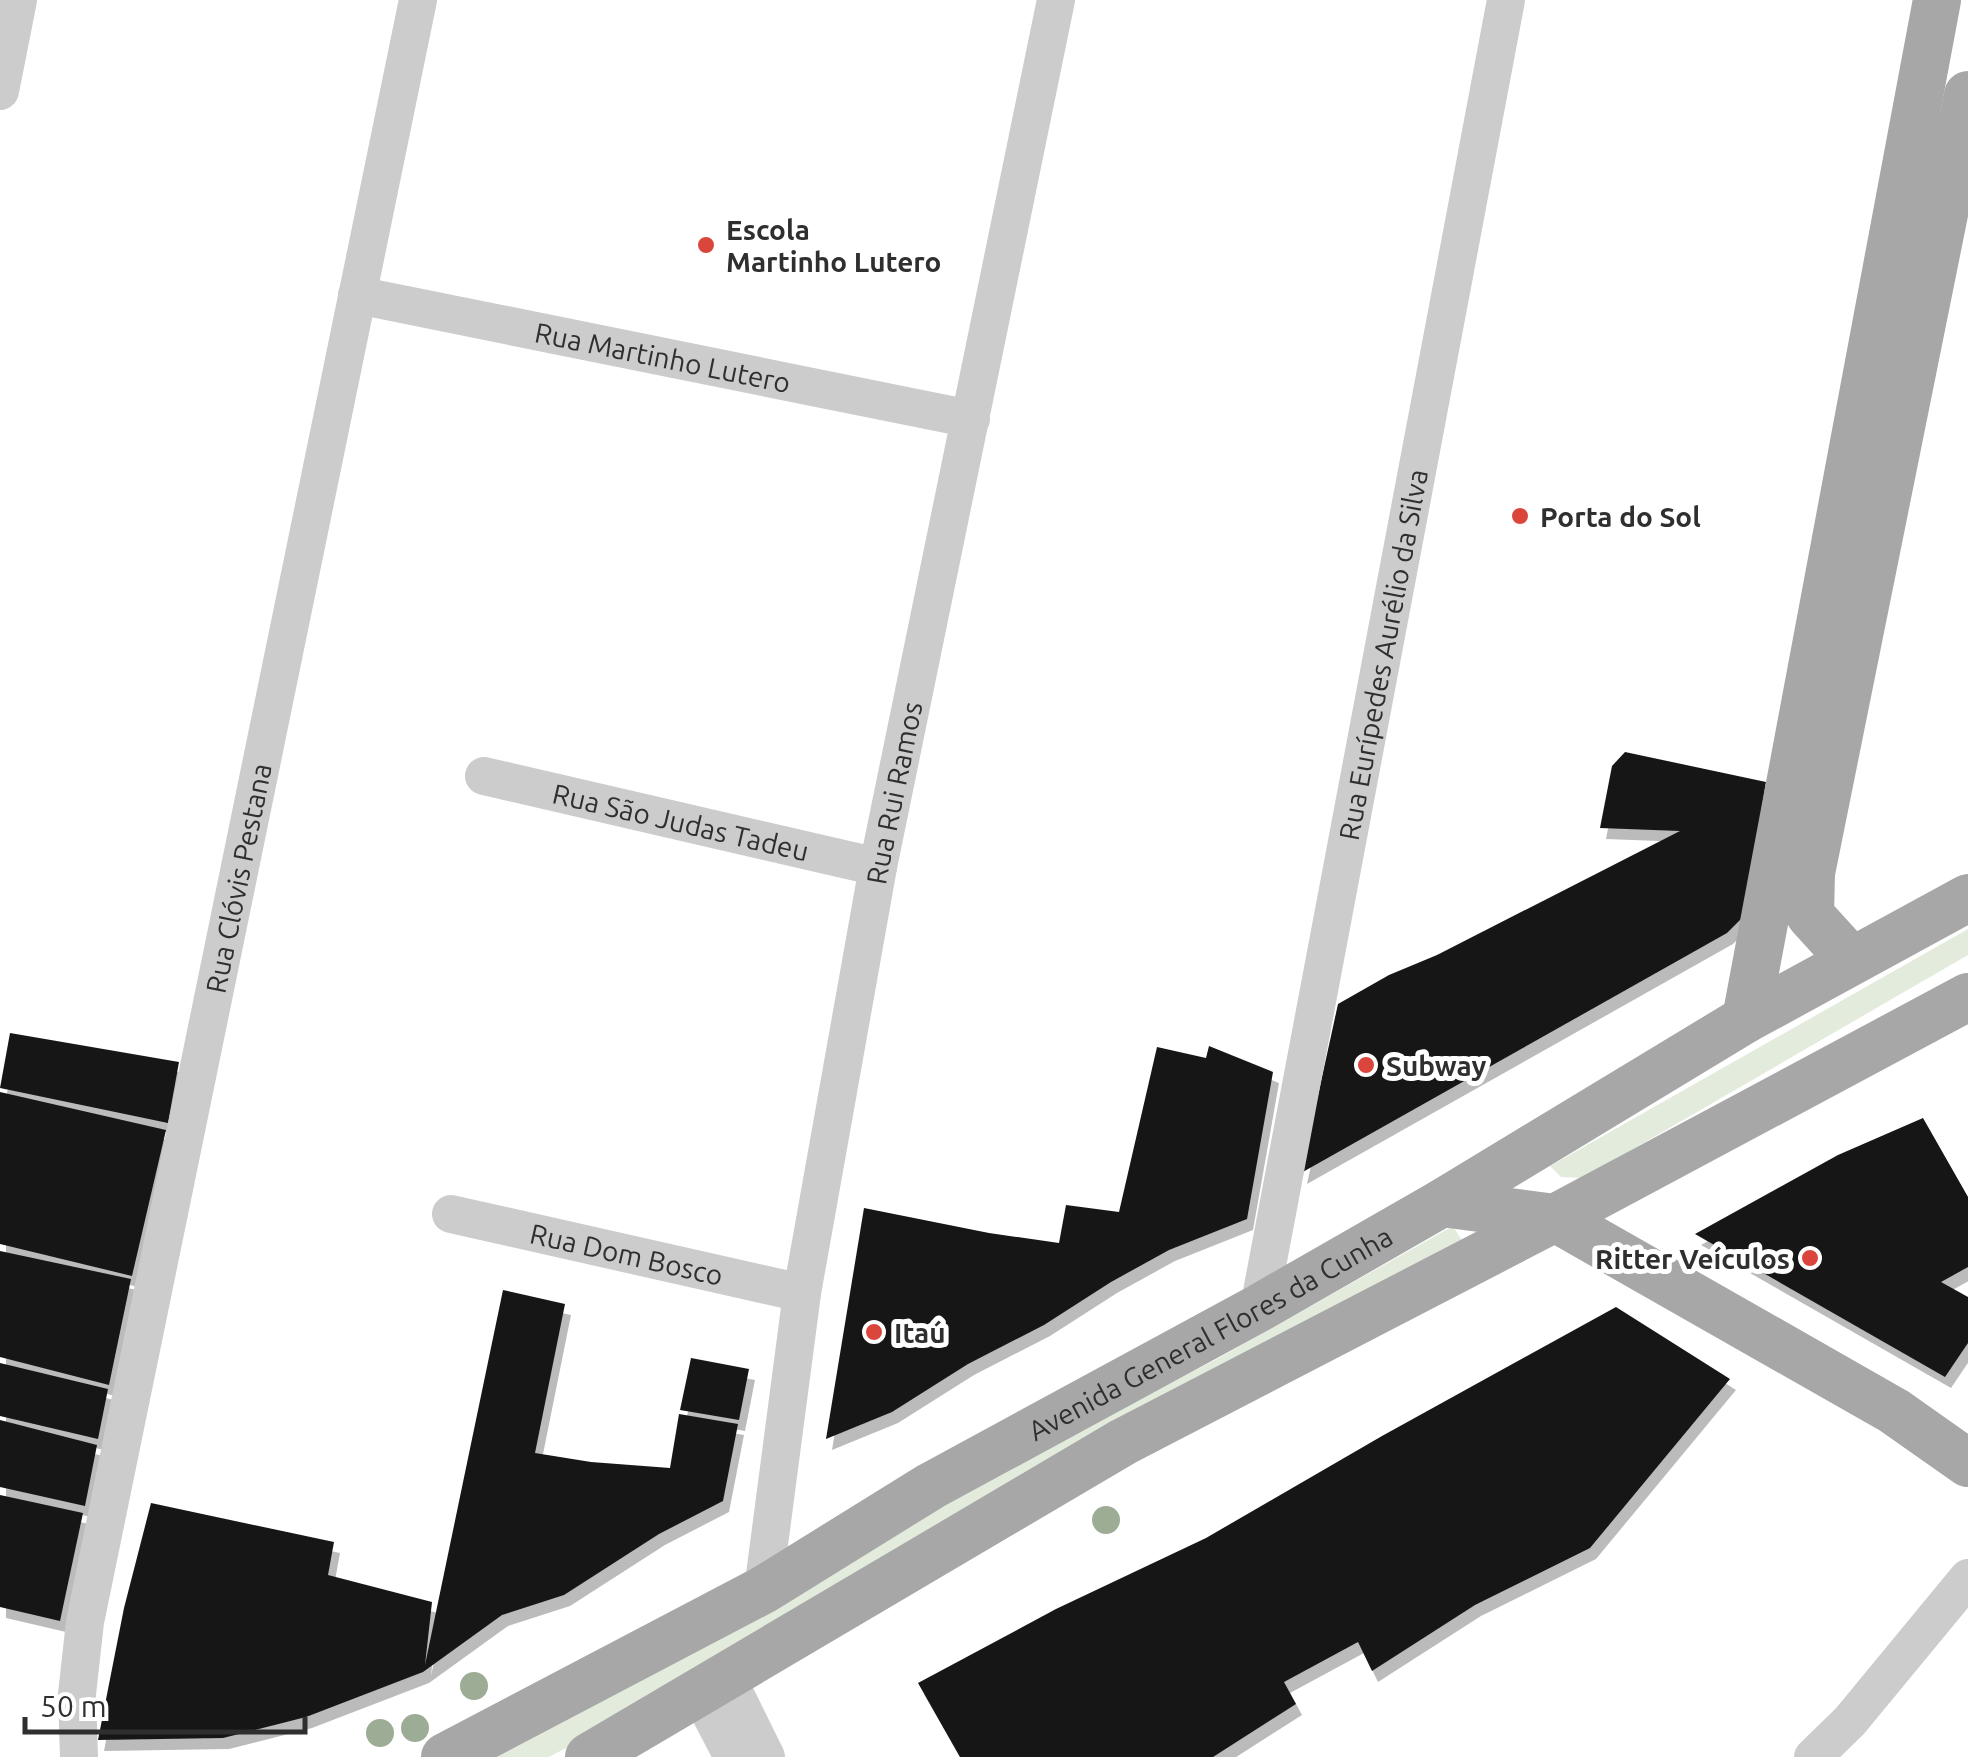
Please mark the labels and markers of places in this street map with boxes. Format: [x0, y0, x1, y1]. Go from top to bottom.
place label: Escola Martinho Lutero [726, 214, 941, 277]
marker: Escola Martinho Lutero [695, 234, 717, 256]
place label: Porta do Sol [1540, 501, 1701, 532]
marker: Porta do Sol [1509, 505, 1531, 527]
place label: Subway [1386, 1050, 1486, 1081]
marker: Subway [1355, 1054, 1377, 1076]
place label: Ritter Veículos [1595, 1243, 1790, 1274]
marker: Ritter Veículos [1799, 1247, 1821, 1269]
place label: Itaú [894, 1317, 946, 1348]
marker: Itaú [863, 1321, 885, 1343]

